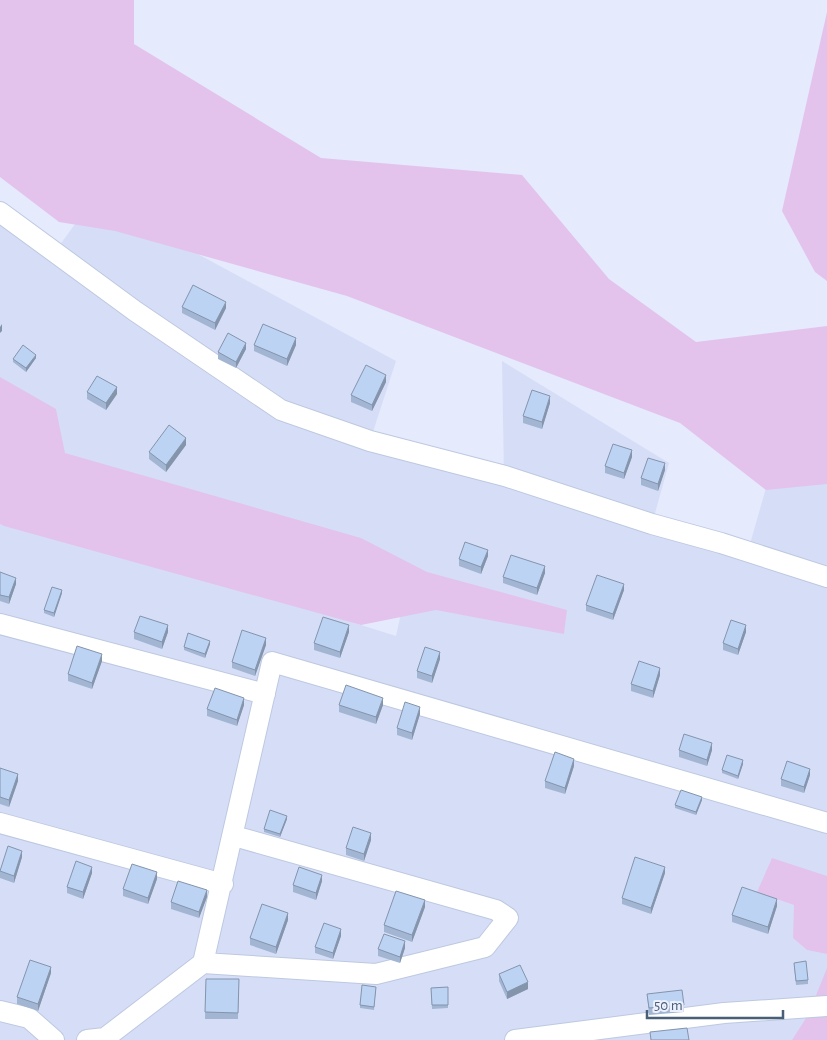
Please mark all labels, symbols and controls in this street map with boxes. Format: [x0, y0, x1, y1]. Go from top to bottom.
scale bar [647, 988, 783, 1020]
text: 50 m [654, 998, 683, 1013]

